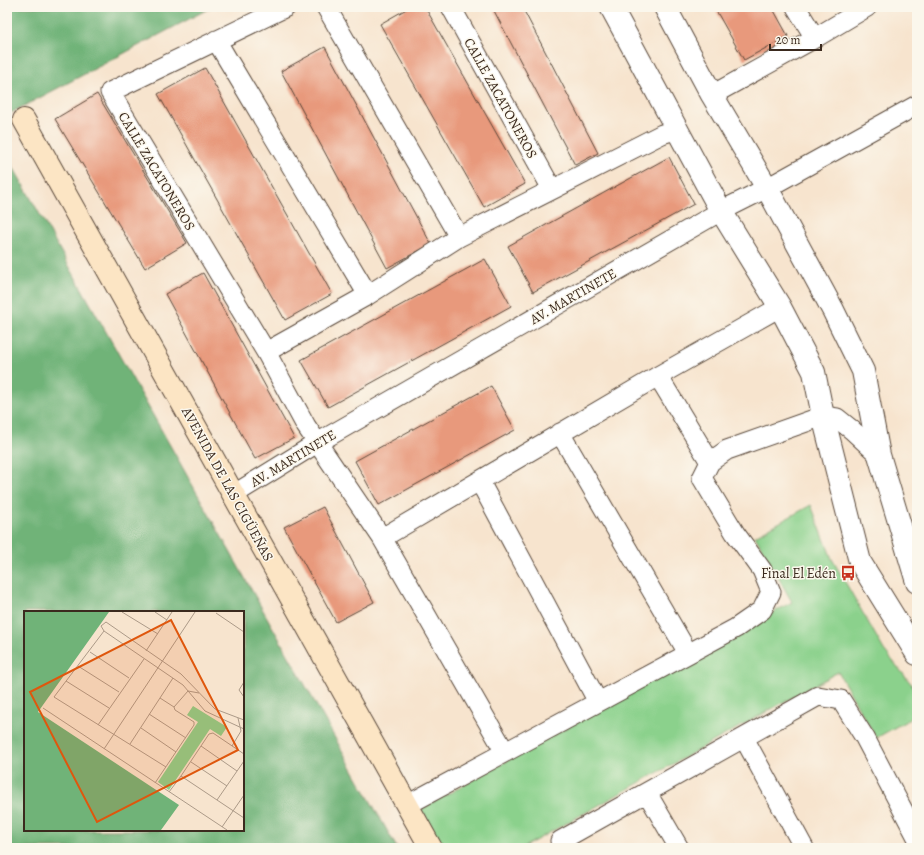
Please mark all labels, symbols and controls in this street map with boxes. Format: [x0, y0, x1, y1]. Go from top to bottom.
scale bar [770, 26, 821, 52]
text: 20 m [776, 32, 800, 48]
street label: CALLE ZACATONEROS [459, 34, 542, 162]
street label: CALLE ZACATONEROS [114, 108, 200, 234]
street label: AV. MARTINETE [526, 264, 620, 329]
street label: AVENIDA DE LAS CIGÜEÑAS [177, 403, 278, 565]
street label: AV. MARTINETE [246, 425, 340, 492]
place label: Final El Edén [761, 564, 836, 583]
bus stop icon: Final El Edén [839, 564, 857, 582]
inset map [24, 611, 244, 831]

